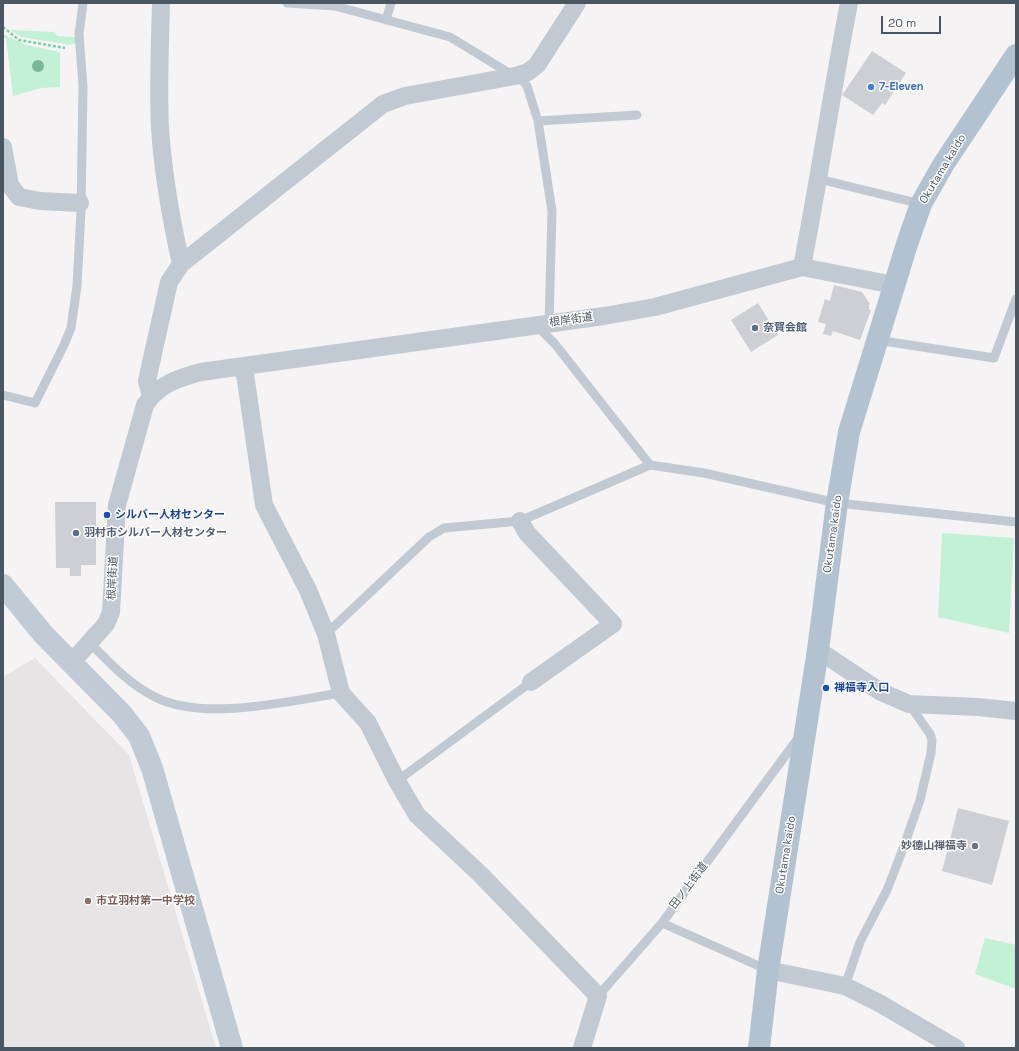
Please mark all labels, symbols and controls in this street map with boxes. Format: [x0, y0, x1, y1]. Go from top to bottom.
scale bar [883, 8, 943, 34]
text: 20 m [888, 15, 916, 31]
place label: 7-Eleven [879, 80, 924, 94]
marker: 7-Eleven [866, 82, 876, 92]
street label: Okutama kaido [917, 132, 969, 206]
street label: 根岸街道 [548, 310, 594, 330]
place label: 奈賀会館 [763, 321, 807, 335]
marker: 奈賀会館 [750, 323, 760, 333]
street label: Okutama kaido [821, 494, 845, 574]
place label: シルバー人材センター [115, 508, 225, 522]
marker: シルバー人材センター [102, 510, 112, 520]
place label: 羽村市シルバー人材センター [84, 526, 227, 540]
marker: 羽村市シルバー人材センター [71, 528, 81, 538]
street label: 根岸街道 [105, 556, 121, 600]
place label: 禅福寺入口 [834, 681, 889, 695]
marker: 禅福寺入口 [821, 683, 831, 693]
street label: Okutama kaido [773, 815, 799, 895]
place label: 妙德山禅福寺 [901, 839, 967, 853]
marker: 妙德山禅福寺 [970, 841, 980, 851]
street label: 田ノ上街道 [667, 860, 711, 912]
place label: 市立羽村第一中学校 [96, 894, 195, 908]
marker: 市立羽村第一中学校 [83, 896, 93, 906]

